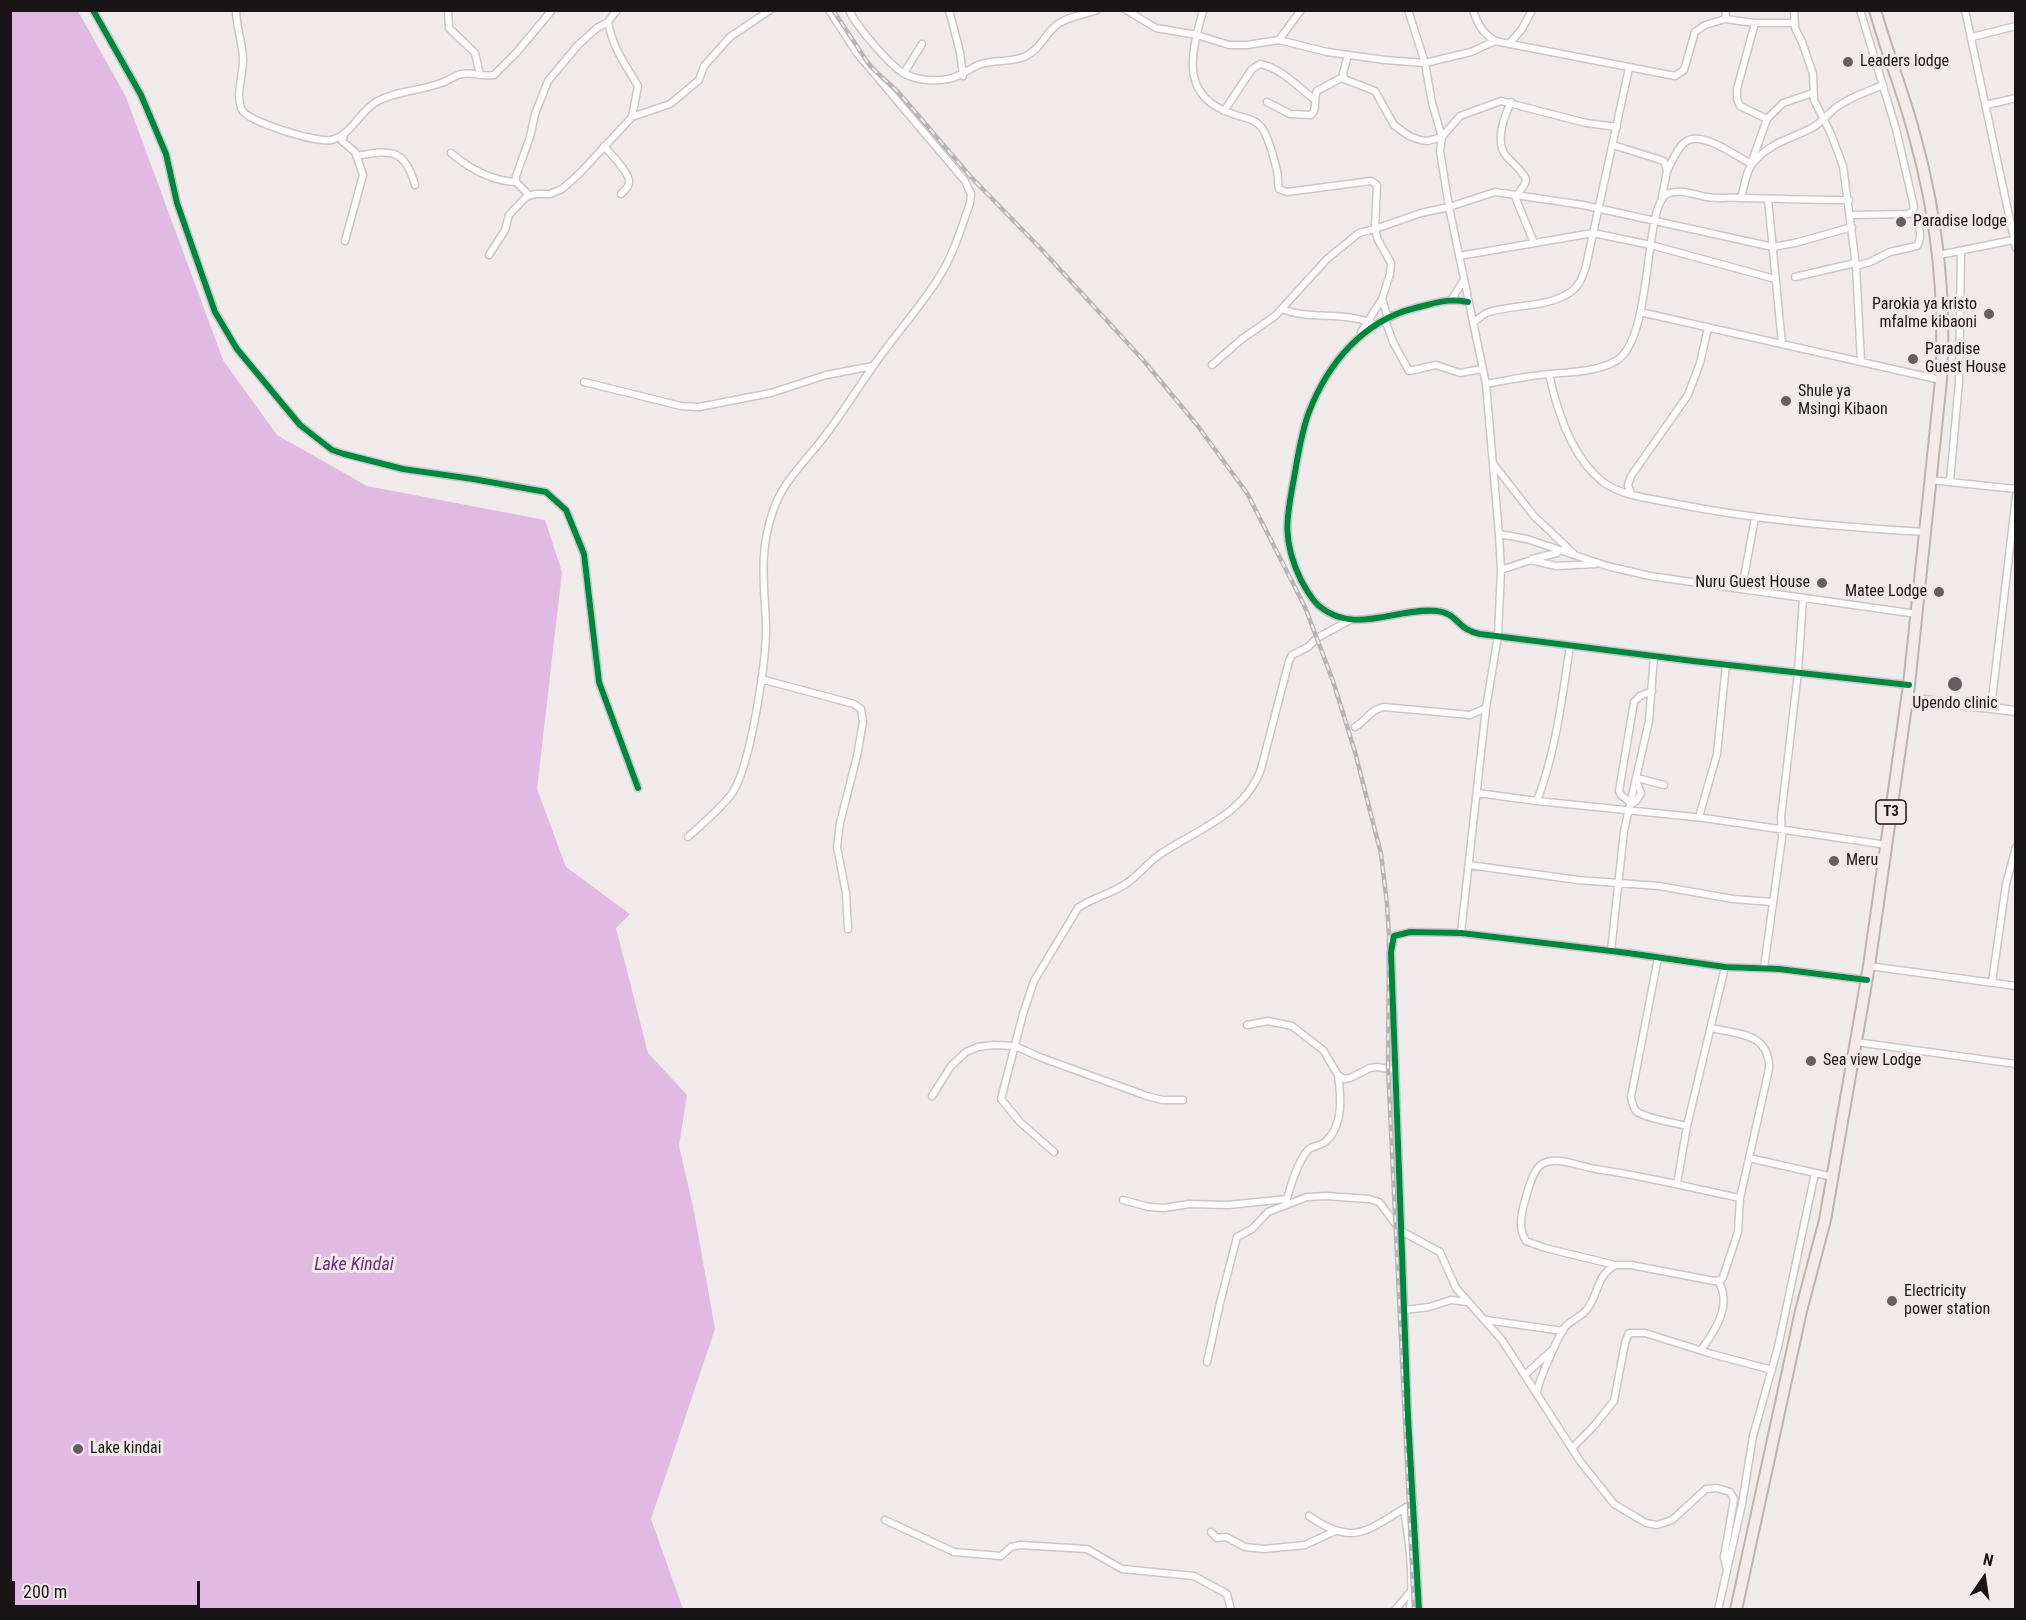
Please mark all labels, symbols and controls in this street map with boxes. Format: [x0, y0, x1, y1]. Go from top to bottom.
place label: Leaders lodge [1860, 52, 1949, 72]
marker: Leaders lodge [1841, 55, 1855, 69]
place label: Paradise lodge [1913, 212, 2007, 232]
marker: Paradise lodge [1894, 215, 1908, 229]
place label: Parokia ya kristo mfalme kibaoni [1872, 295, 1977, 333]
marker: Parokia ya kristo mfalme kibaoni [1982, 307, 1996, 321]
place label: Paradise Guest House [1925, 340, 2006, 378]
marker: Paradise Guest House [1906, 352, 1920, 366]
place label: Shule ya Msingi Kibaon [1798, 382, 1888, 420]
marker: Shule ya Msingi Kibaon [1779, 394, 1793, 408]
place label: Nuru Guest House [1695, 573, 1810, 593]
marker: Nuru Guest House [1815, 576, 1829, 590]
place label: Matee Lodge [1845, 582, 1927, 602]
marker: Matee Lodge [1932, 585, 1946, 599]
marker: Upendo clinic [1946, 675, 1964, 693]
place label: Upendo clinic [1912, 694, 1998, 714]
road number: T3 [1876, 800, 1906, 824]
place label: Meru [1846, 851, 1878, 871]
marker: Meru [1827, 854, 1841, 868]
place label: Sea view Lodge [1823, 1051, 1921, 1071]
marker: Sea view Lodge [1804, 1054, 1818, 1068]
water label: Lake Kindai [314, 1254, 394, 1276]
place label: Electricity power station [1904, 1282, 1990, 1320]
marker: Electricity power station [1885, 1294, 1899, 1308]
place label: Lake kindai [90, 1439, 161, 1459]
marker: Lake kindai [71, 1442, 85, 1456]
north arrow [1954, 1548, 2014, 1608]
text: N [1981, 1550, 1995, 1570]
scale bar [15, 1569, 202, 1607]
text: 200 m [23, 1581, 67, 1602]

